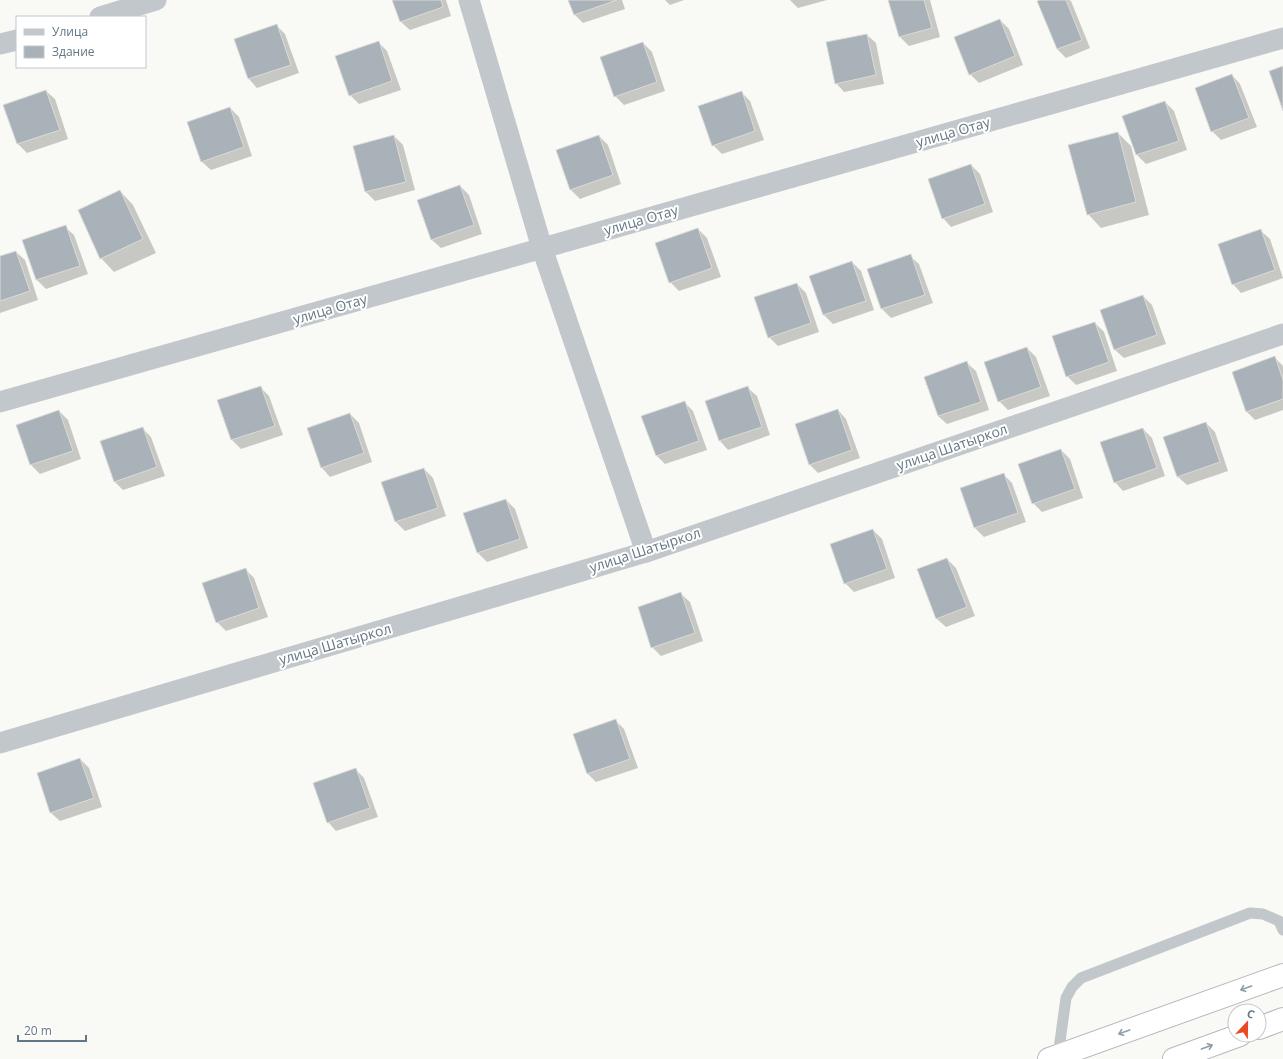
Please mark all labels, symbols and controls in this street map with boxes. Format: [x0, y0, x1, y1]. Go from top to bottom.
legend [16, 16, 146, 68]
text: Улица [52, 23, 88, 40]
text: Здание [52, 43, 95, 60]
street label: улица Отау [914, 112, 993, 151]
street label: улица Отау [602, 200, 681, 239]
street label: улица Отау [291, 289, 370, 328]
street label: улица Шатыркол [894, 419, 1010, 474]
street label: улица Шатыркол [587, 523, 703, 576]
street label: улица Шатыркол [277, 618, 393, 669]
one-way arrow [1241, 985, 1253, 993]
north arrow [1227, 1003, 1267, 1043]
text: С [1245, 1005, 1257, 1022]
scale bar [18, 1017, 86, 1043]
text: 20 m [24, 1022, 52, 1039]
one-way arrow [1117, 1029, 1130, 1036]
one-way arrow [1200, 1043, 1213, 1050]

